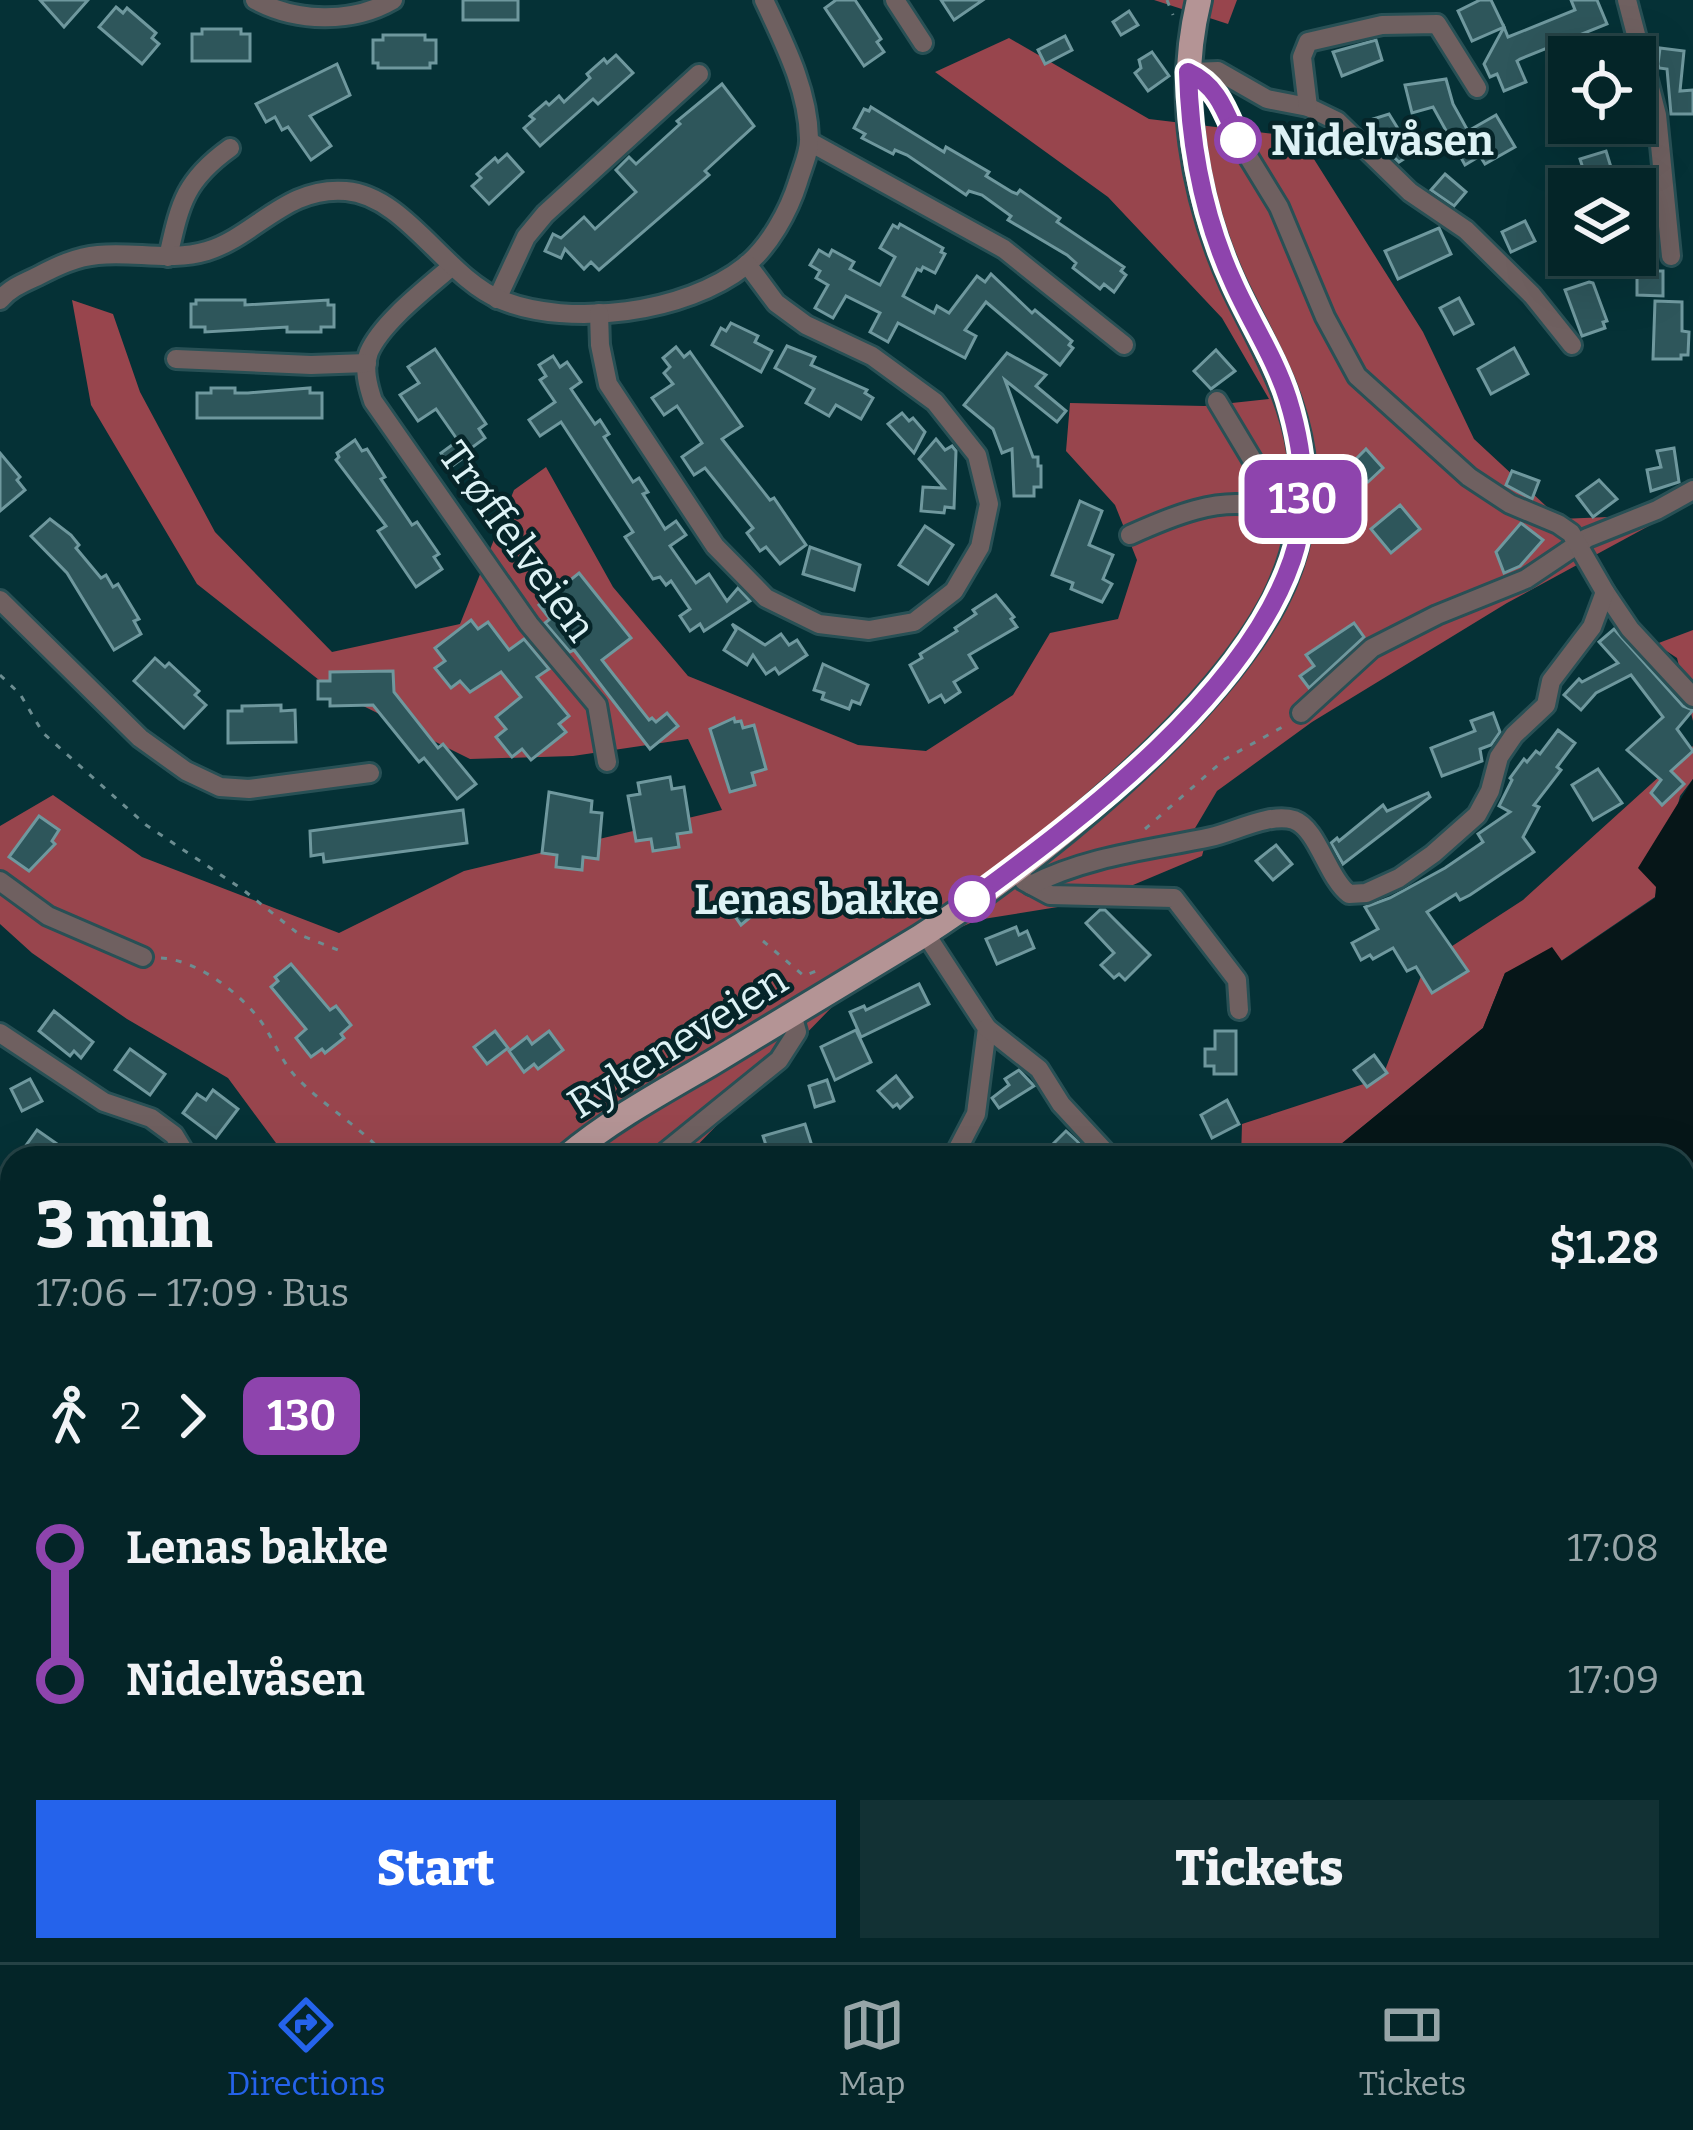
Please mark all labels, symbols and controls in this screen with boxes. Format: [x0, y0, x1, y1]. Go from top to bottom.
map controls [1548, 36, 1656, 276]
button: locate [1548, 36, 1656, 144]
place label: Nidelvåsen [1271, 116, 1494, 166]
marker: Nidelvåsen [1216, 118, 1260, 162]
button: layers [1548, 168, 1656, 276]
street label: Trøffelveien [428, 432, 606, 651]
line badge: 130 [1234, 460, 1372, 538]
text: 130 [1268, 474, 1338, 524]
place label: Lenas bakke [694, 875, 939, 925]
marker: Lenas bakke [950, 877, 994, 921]
street label: Rykeneveien [559, 955, 796, 1129]
text: 3 min [36, 1185, 213, 1264]
text: $1.28 [1549, 1221, 1659, 1275]
text: 17:06 – 17:09 · Bus [36, 1270, 349, 1316]
icon: walk [36, 1383, 102, 1449]
icon: forward [159, 1383, 225, 1449]
text: 130 [267, 1391, 336, 1441]
text: 2 [120, 1393, 141, 1439]
text: Lenas bakke [126, 1521, 388, 1575]
text: 17:08 [1567, 1525, 1659, 1571]
text: Nidelvåsen [126, 1653, 365, 1707]
text: 17:09 [1568, 1657, 1659, 1703]
button: Start [36, 1800, 836, 1938]
button: Tickets [860, 1800, 1659, 1938]
tab: Directions [227, 1992, 385, 2104]
tab: Map [839, 1992, 905, 2104]
tab: Tickets [1359, 1992, 1466, 2104]

